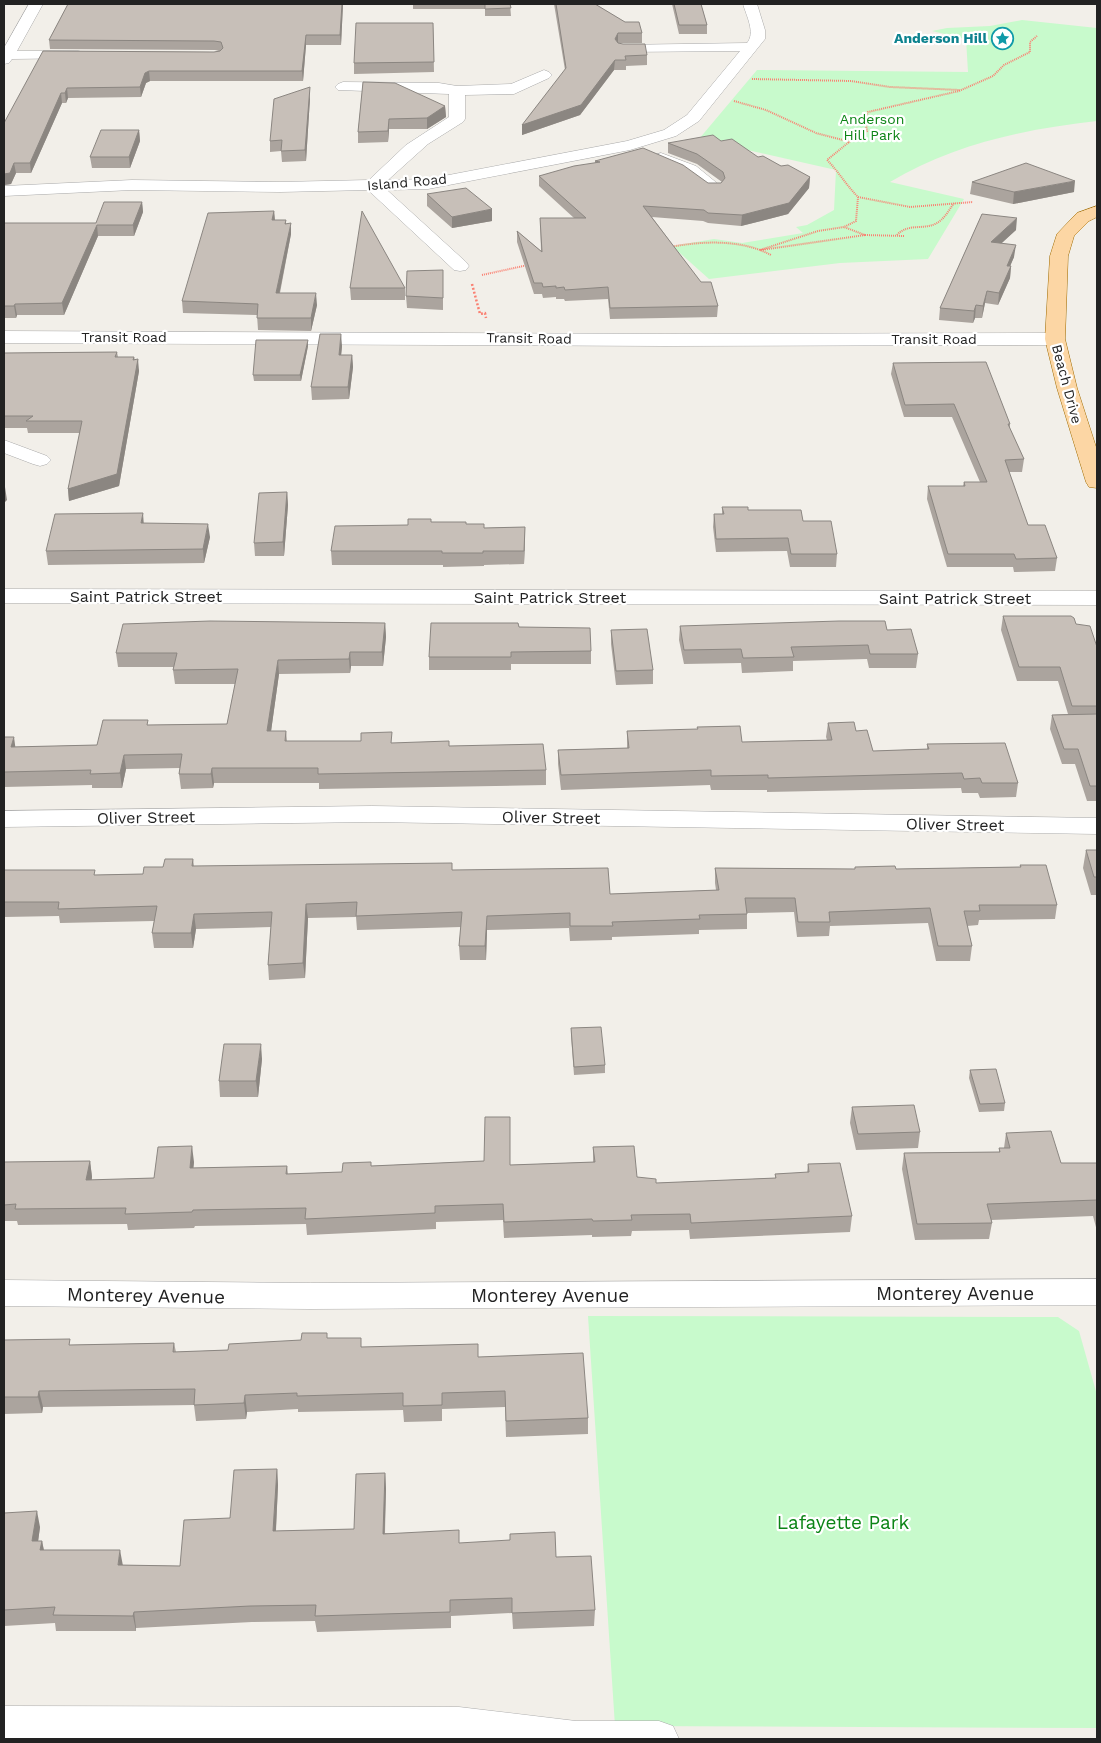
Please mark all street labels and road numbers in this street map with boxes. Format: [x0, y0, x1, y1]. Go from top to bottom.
street label: Island Road [366, 171, 448, 193]
street label: Transit Road [81, 329, 167, 345]
street label: Transit Road [486, 329, 572, 347]
street label: Transit Road [891, 331, 977, 347]
street label: Beach Drive [1049, 343, 1085, 425]
street label: Saint Patrick Street [70, 587, 223, 606]
street label: Saint Patrick Street [474, 588, 627, 607]
street label: Saint Patrick Street [879, 589, 1032, 608]
street label: Oliver Street [97, 807, 196, 828]
street label: Oliver Street [502, 807, 601, 828]
street label: Oliver Street [906, 814, 1005, 835]
street label: Monterey Avenue [876, 1282, 1034, 1305]
street label: Monterey Avenue [67, 1283, 225, 1308]
street label: Monterey Avenue [471, 1284, 629, 1307]

